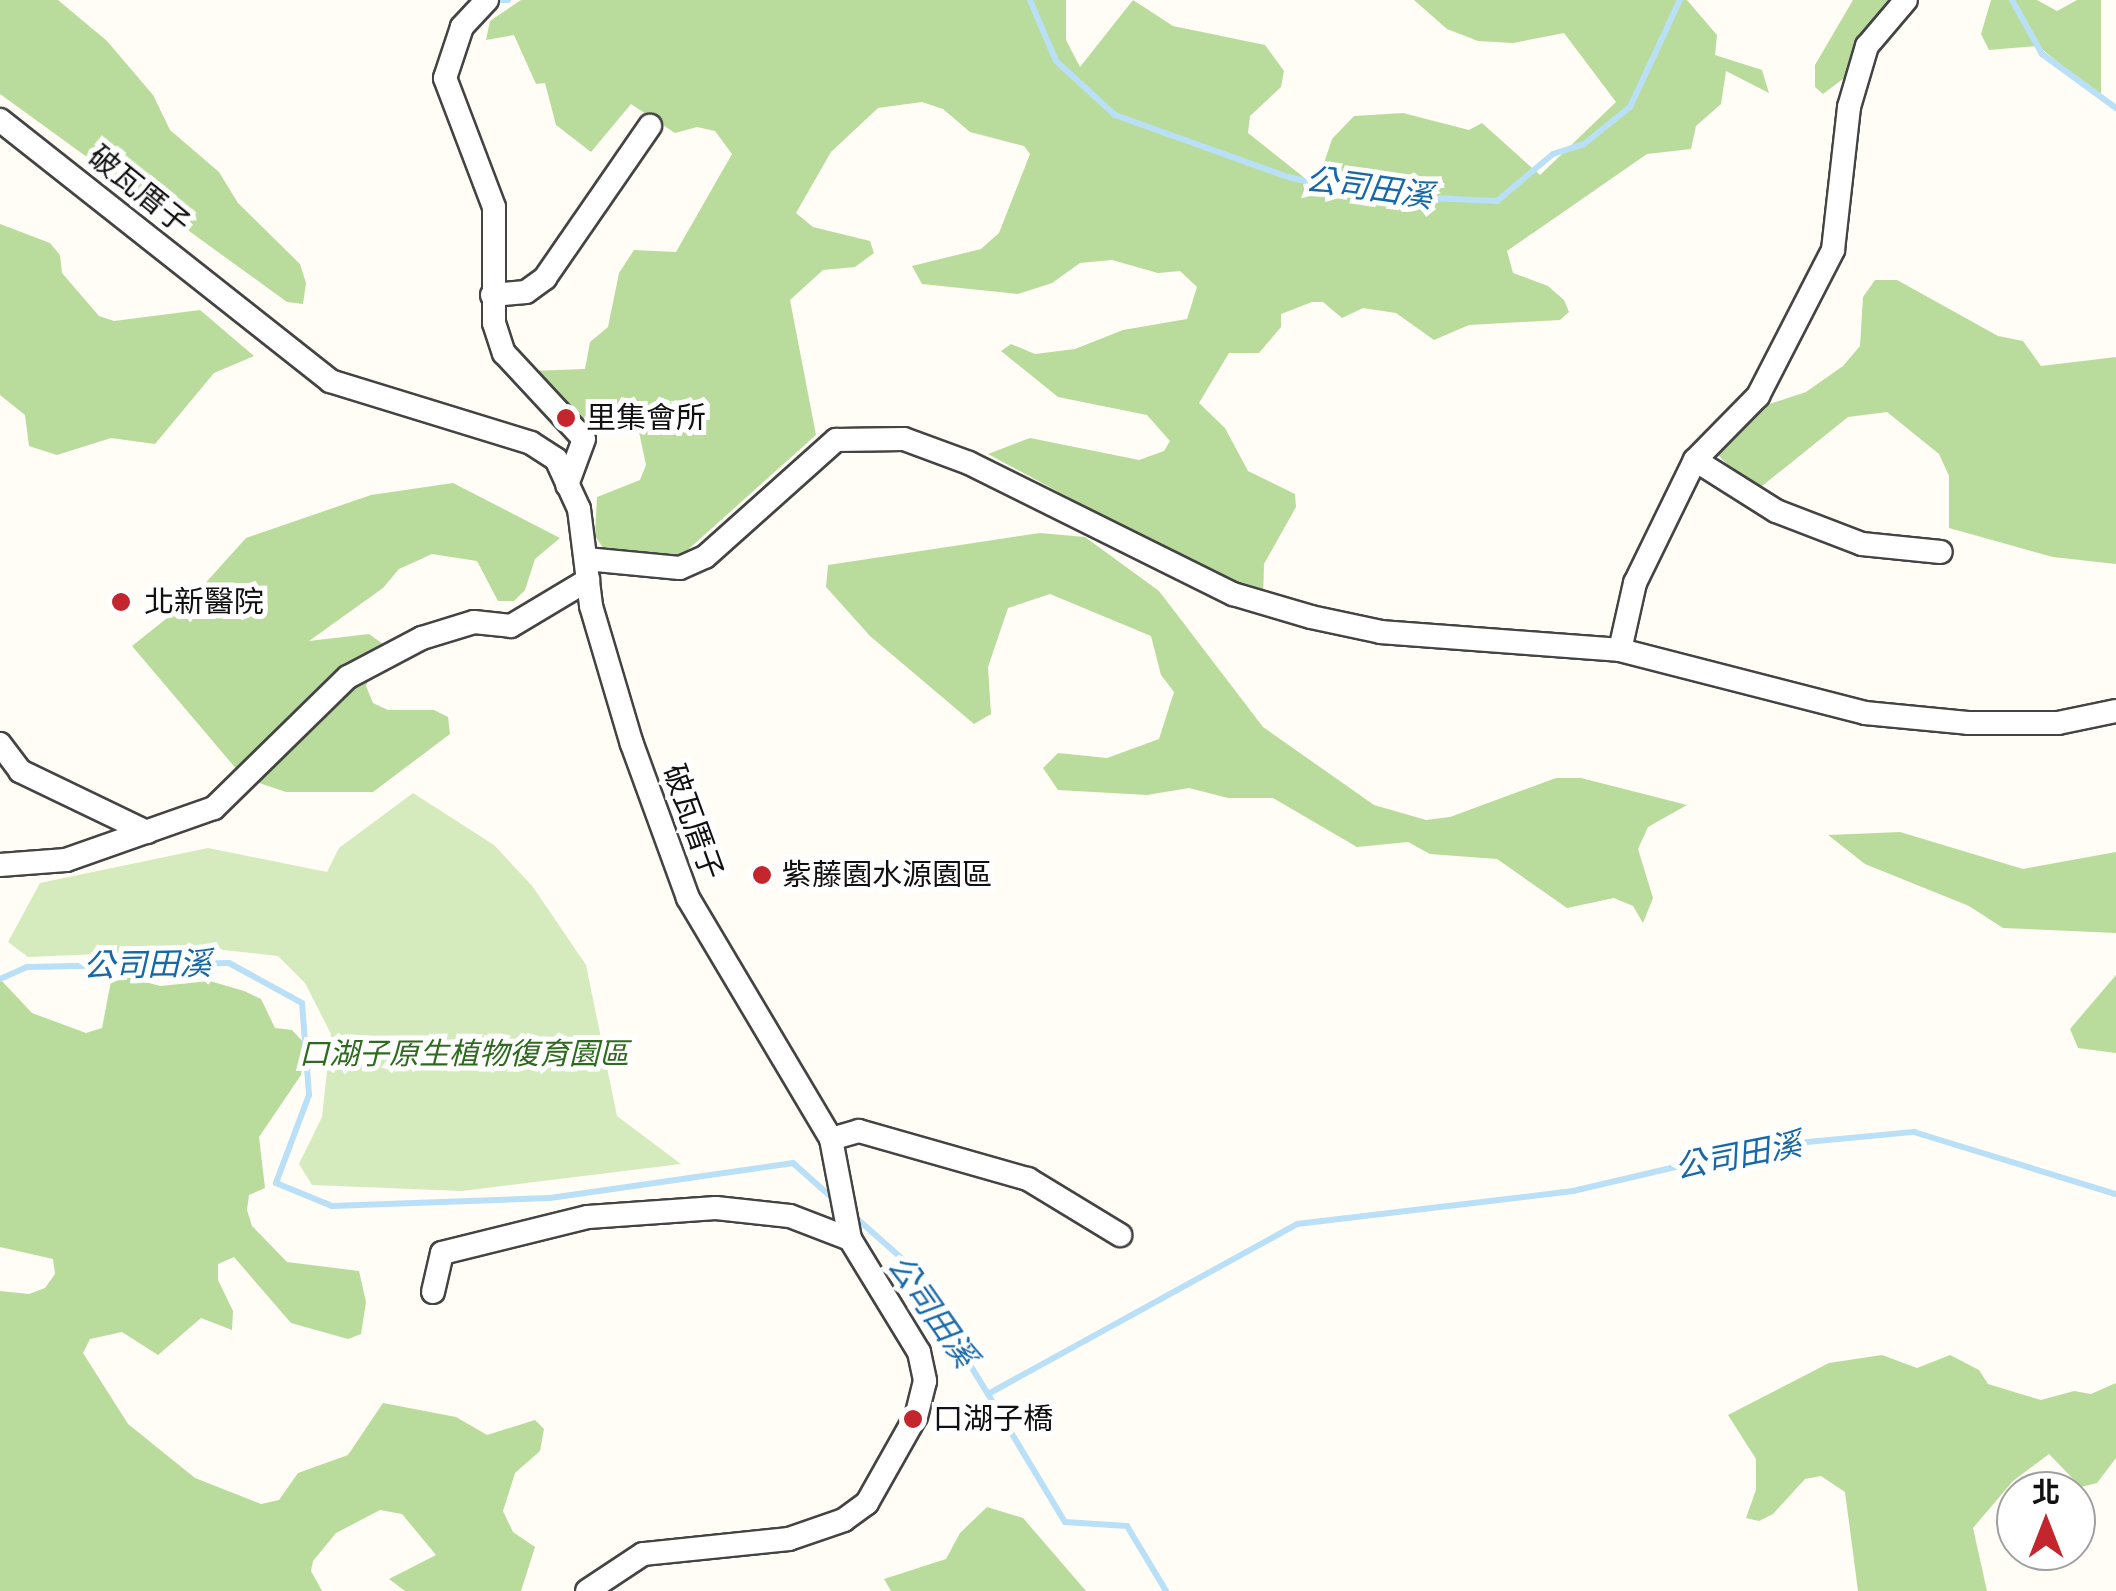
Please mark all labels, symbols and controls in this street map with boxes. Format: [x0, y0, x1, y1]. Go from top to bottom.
street label: 破瓦厝子 [81, 138, 197, 242]
water label: 公司田溪 [1303, 160, 1435, 216]
place label: 里集會所 [586, 400, 706, 436]
marker: 里集會所 [555, 407, 577, 429]
place label: 北新醫院 [144, 584, 264, 620]
marker: 北新醫院 [108, 589, 134, 615]
street label: 破瓦厝子 [656, 759, 730, 885]
place label: 紫藤園水源園區 [782, 857, 992, 893]
marker: 紫藤園水源園區 [751, 864, 773, 886]
water label: 公司田溪 [83, 945, 211, 985]
park label: 口湖子原生植物復育園區 [299, 1036, 629, 1072]
water label: 公司田溪 [1672, 1125, 1804, 1187]
water label: 公司田溪 [880, 1248, 984, 1374]
place label: 口湖子橋 [933, 1401, 1053, 1437]
marker: 口湖子橋 [902, 1408, 924, 1430]
north arrow [1996, 1471, 2096, 1571]
text: 北 [2032, 1475, 2060, 1510]

